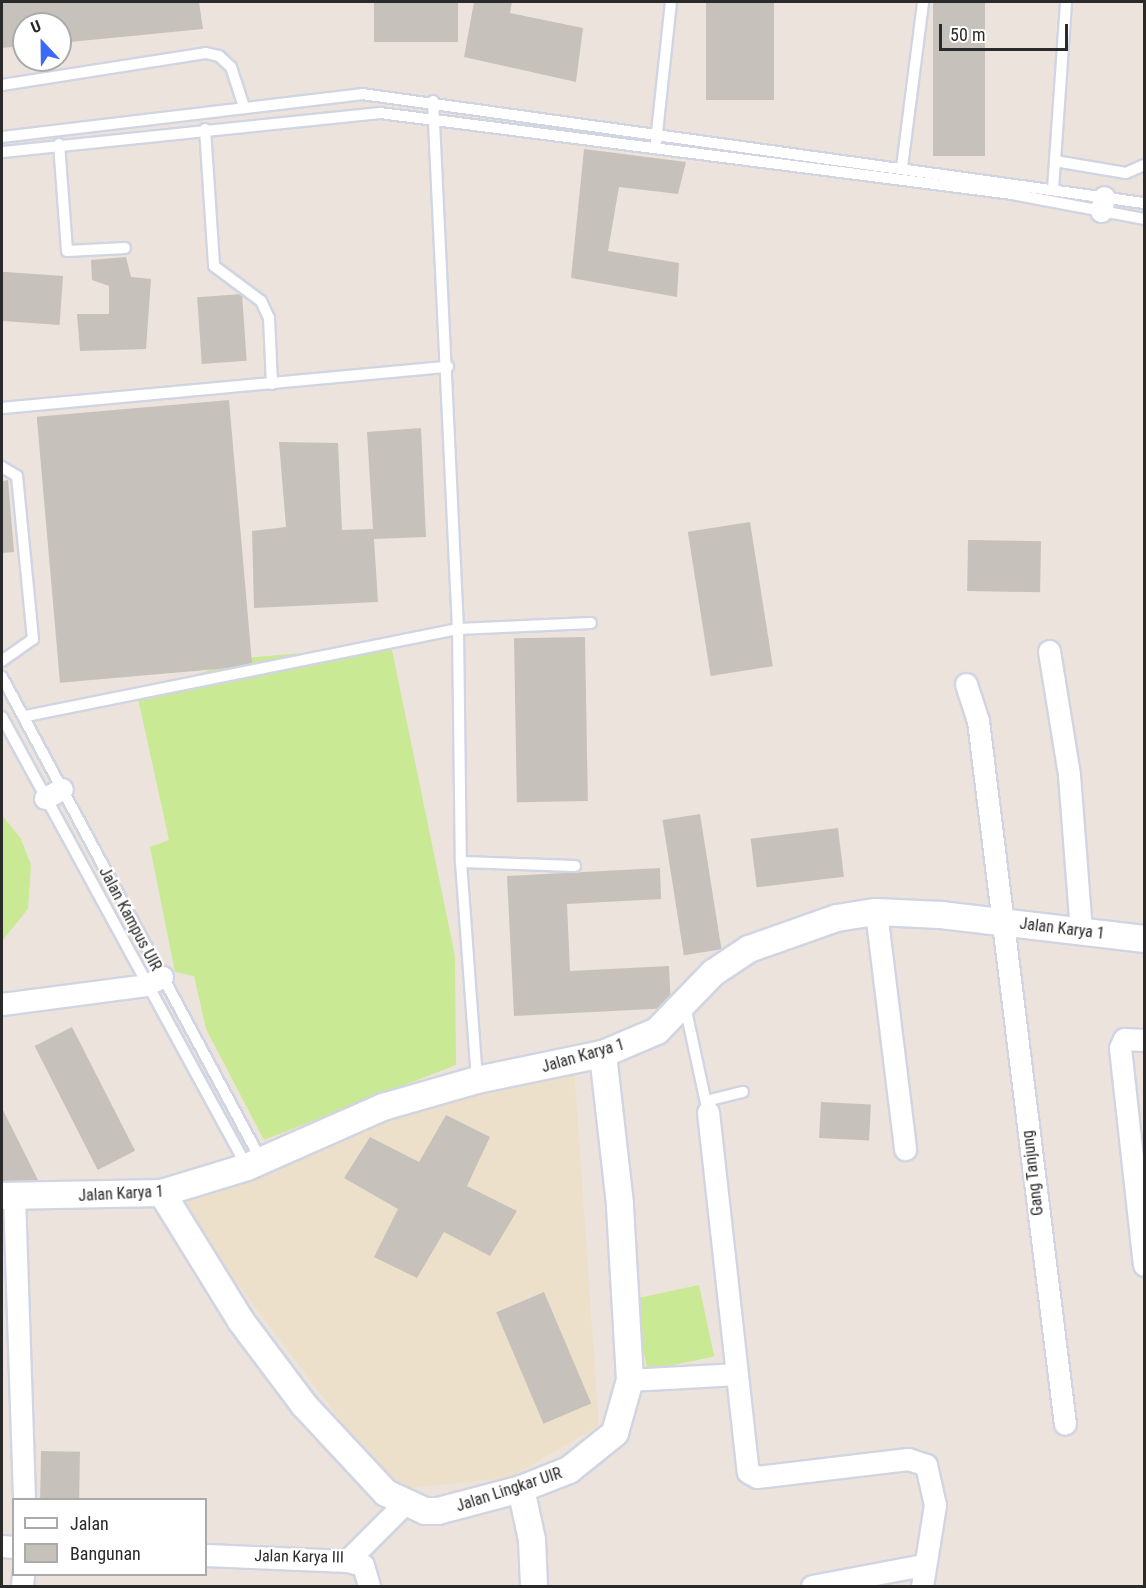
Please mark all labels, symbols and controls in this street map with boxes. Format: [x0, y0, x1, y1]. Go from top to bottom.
north arrow [12, 12, 72, 72]
scale bar [942, 12, 1071, 50]
text: U [28, 16, 44, 37]
text: 50 m [950, 24, 985, 45]
street label: Jalan Kampus UIR [95, 864, 165, 974]
street label: Jalan Karya 1 [1018, 914, 1106, 944]
street label: Jalan Karya 1 [539, 1035, 627, 1077]
street label: Gang Tanjung [1018, 1129, 1048, 1217]
street label: Jalan Karya 1 [78, 1182, 164, 1206]
street label: Jalan Lingkar UIR [454, 1464, 564, 1516]
legend [12, 1498, 207, 1576]
text: Jalan [70, 1513, 109, 1534]
text: Bangunan [70, 1543, 141, 1564]
street label: Jalan Karya III [254, 1547, 344, 1567]

